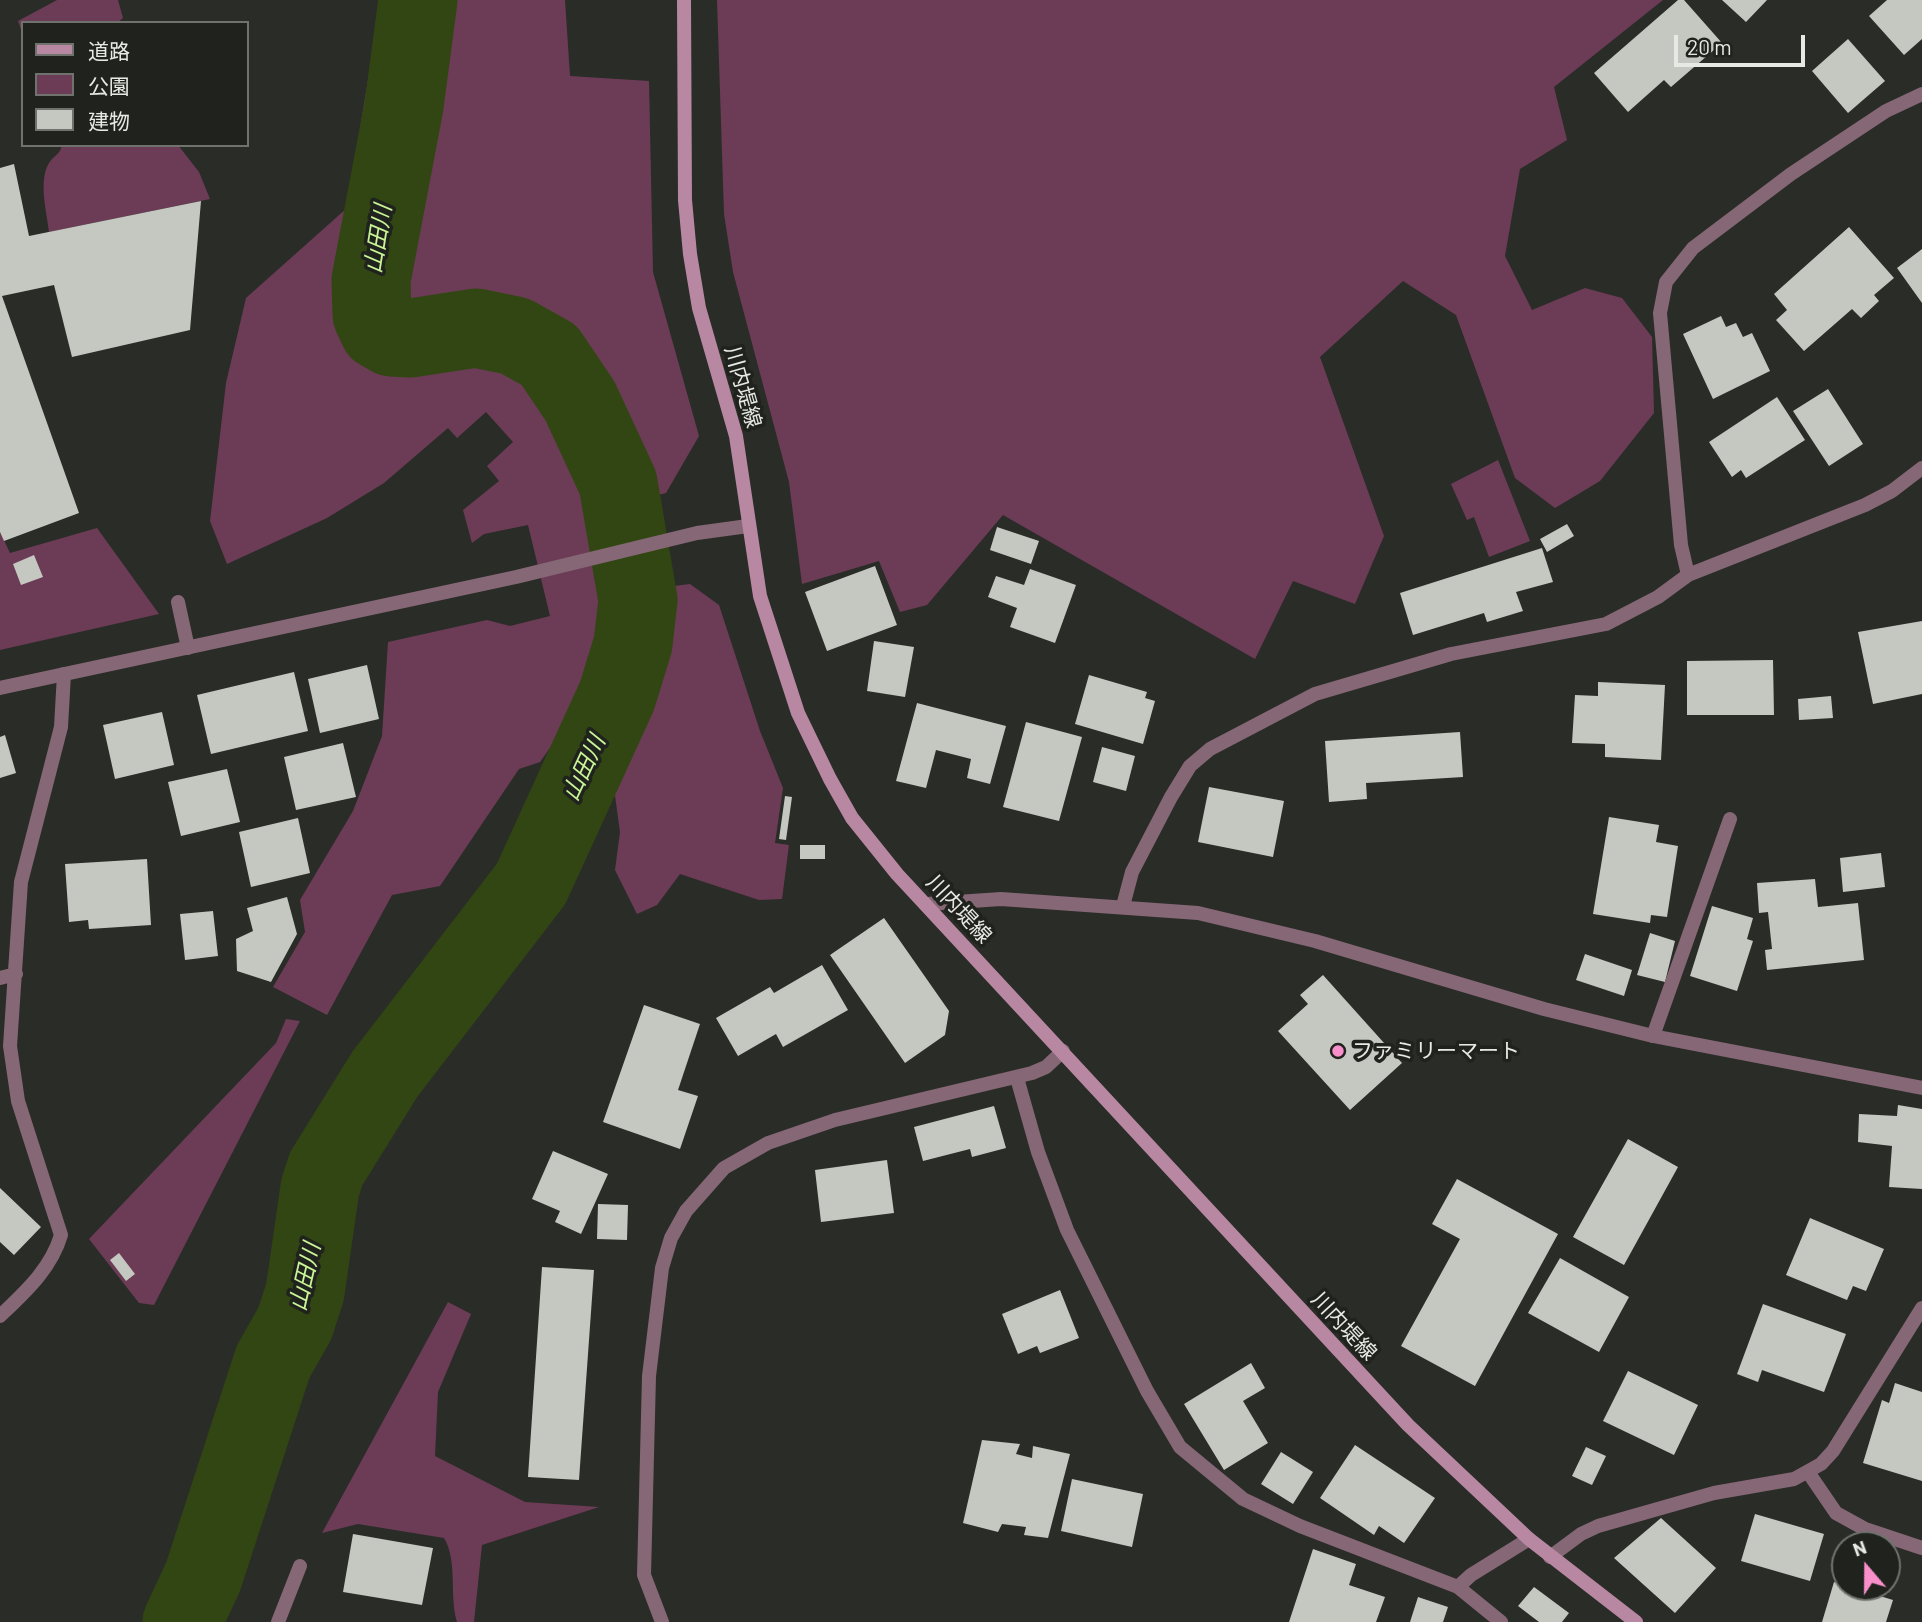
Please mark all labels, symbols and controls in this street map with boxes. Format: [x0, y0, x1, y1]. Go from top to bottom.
legend [21, 21, 248, 147]
scale bar [1677, 21, 1808, 65]
text: 20 m [1687, 34, 1732, 59]
text: 道路 [88, 38, 130, 63]
text: 公園 [88, 73, 130, 98]
text: 建物 [88, 108, 130, 133]
water label: 山田川 [359, 203, 397, 275]
street label: 川内堤線 [719, 343, 767, 431]
water label: 山田川 [557, 731, 611, 805]
street label: 川内堤線 [921, 870, 997, 948]
place label: ファミリーマート [1352, 1038, 1520, 1064]
marker: ファミリーマート [1330, 1043, 1346, 1059]
water label: 山田川 [284, 1240, 326, 1314]
street label: 川内堤線 [1306, 1287, 1382, 1365]
north arrow [1831, 1531, 1901, 1601]
text: N [1849, 1535, 1869, 1561]

